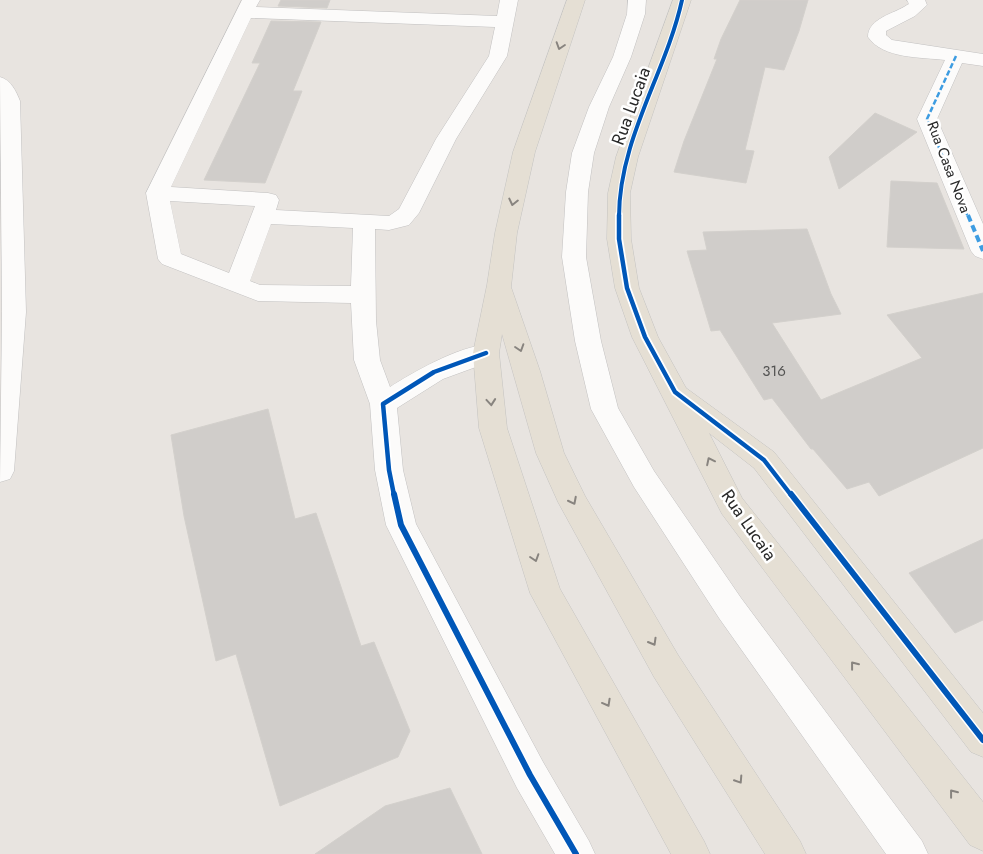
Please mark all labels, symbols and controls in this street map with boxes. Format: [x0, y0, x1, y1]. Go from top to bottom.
one-way arrow [555, 41, 565, 50]
street label: Rua Lucaia [605, 63, 657, 149]
street label: Rua Casa Nova [921, 118, 977, 216]
one-way arrow [508, 197, 519, 206]
one-way arrow [514, 343, 524, 352]
house number: 316 [762, 360, 786, 382]
one-way arrow [485, 399, 496, 407]
one-way arrow [706, 458, 716, 467]
street label: Rua Lucaia [715, 484, 783, 566]
one-way arrow [567, 496, 577, 505]
one-way arrow [529, 553, 539, 562]
one-way arrow [647, 637, 657, 646]
one-way arrow [851, 661, 860, 671]
one-way arrow [601, 698, 611, 707]
one-way arrow [732, 775, 742, 784]
one-way arrow [951, 790, 959, 799]

